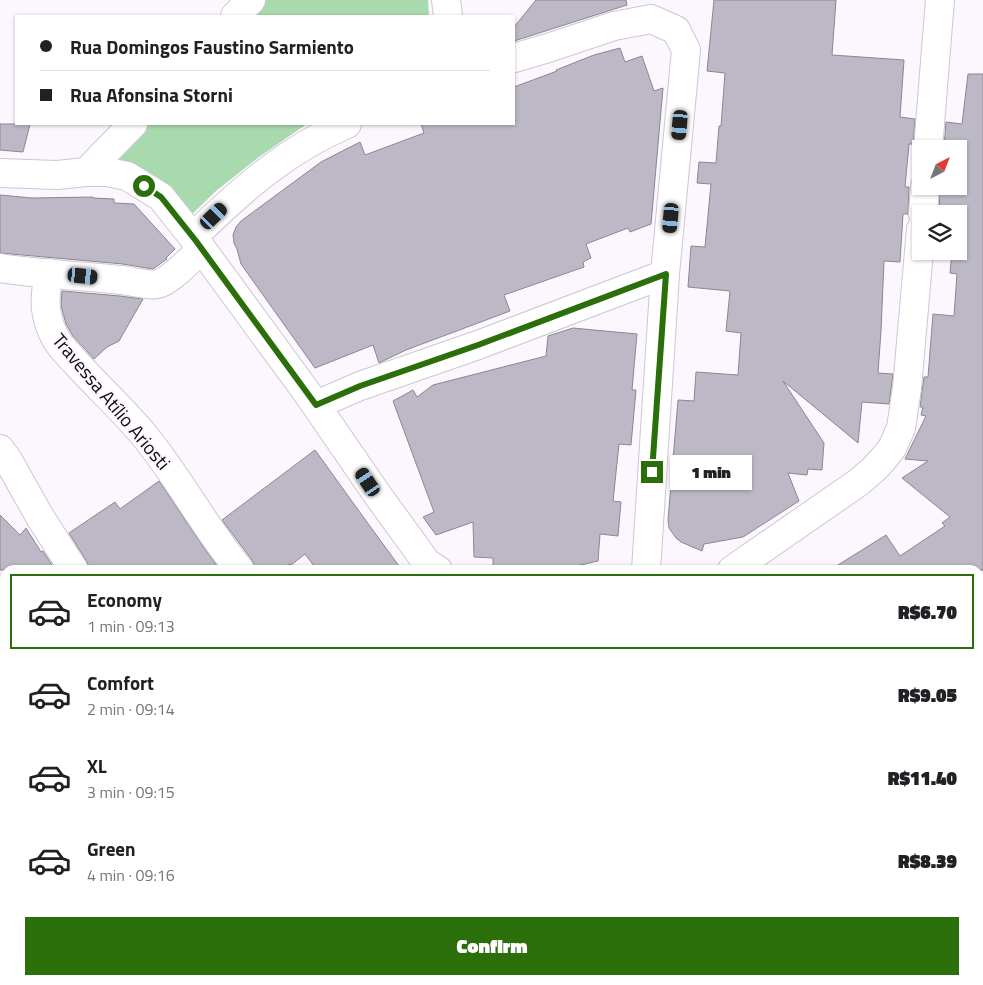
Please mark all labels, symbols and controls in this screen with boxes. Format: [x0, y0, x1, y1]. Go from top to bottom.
text: Rua Domingos Faustino Sarmiento [70, 32, 354, 61]
text: Rua Afonsina Storni [70, 80, 233, 109]
car [671, 109, 688, 141]
north arrow [912, 140, 968, 195]
map controls [912, 140, 967, 260]
route start [133, 175, 155, 197]
car [197, 200, 230, 232]
car [662, 202, 679, 234]
button: layers [912, 205, 967, 260]
car [67, 267, 98, 285]
street label: Travessa Atílio Ariosti [46, 326, 178, 476]
callout: 1 min [670, 454, 752, 490]
text: 1 min [691, 460, 731, 484]
route end [641, 461, 663, 483]
car [353, 465, 382, 499]
text: Economy [87, 585, 162, 614]
icon: car [27, 589, 72, 634]
text: R$6.70 [898, 597, 957, 626]
text: 1 min · 09:13 [87, 614, 175, 638]
text: Comfort [87, 668, 154, 697]
icon: car [27, 672, 72, 717]
text: R$9.05 [898, 680, 957, 709]
text: 2 min · 09:14 [87, 697, 175, 721]
text: XL [87, 751, 107, 780]
icon: car [27, 755, 72, 800]
text: R$11.40 [888, 763, 957, 792]
text: 3 min · 09:15 [87, 780, 175, 804]
text: Green [87, 834, 136, 863]
icon: car [27, 838, 72, 883]
text: R$8.39 [898, 846, 957, 875]
text: 4 min · 09:16 [87, 863, 175, 887]
button: Confirm [25, 917, 959, 975]

